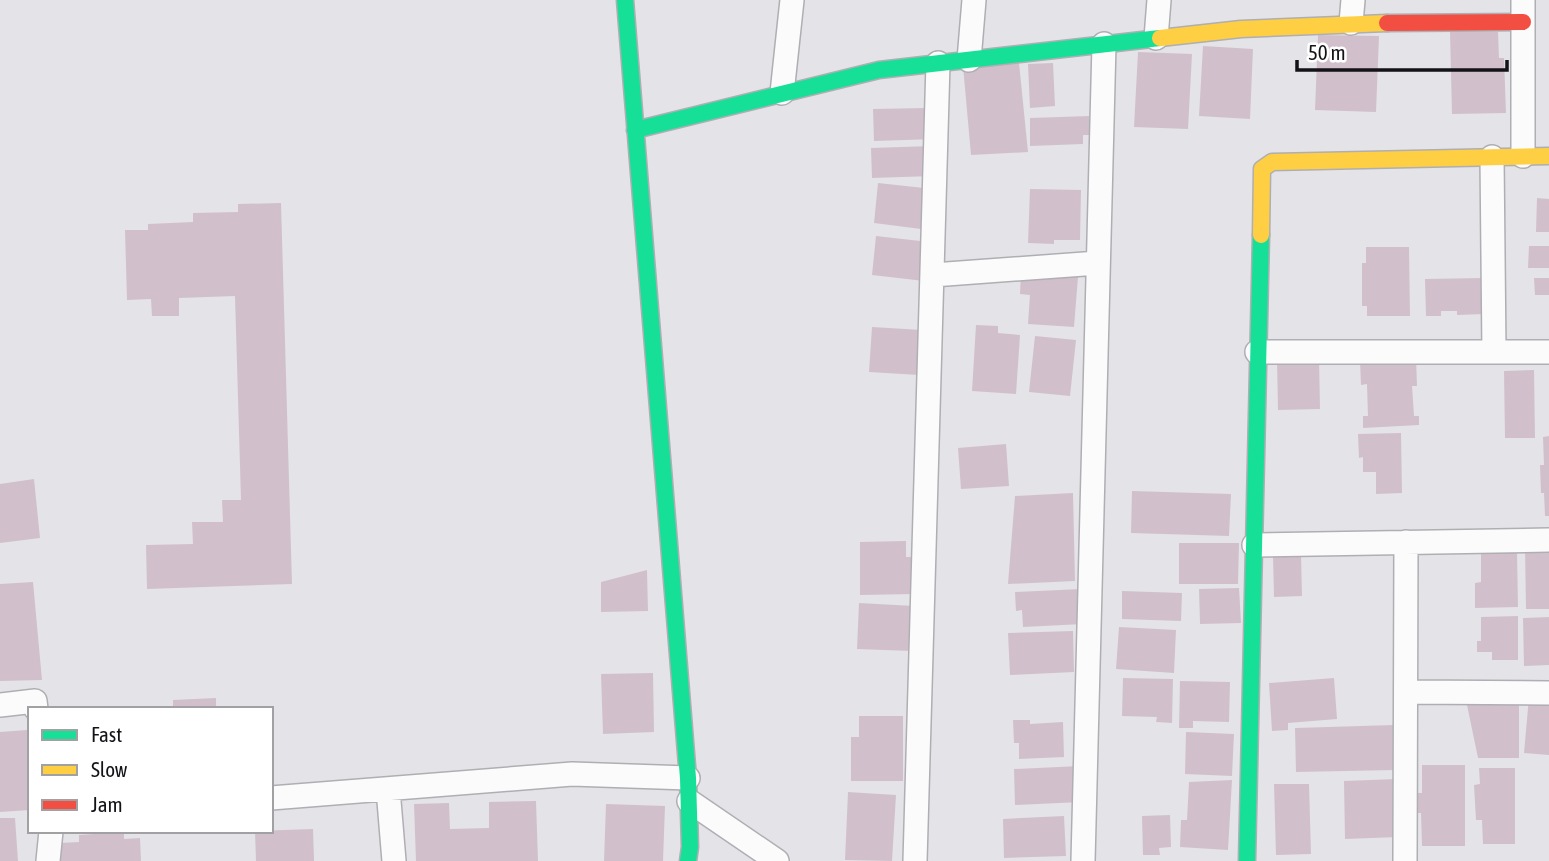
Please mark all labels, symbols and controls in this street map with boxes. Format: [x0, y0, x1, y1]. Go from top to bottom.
scale bar [1297, 28, 1507, 72]
text: 50 m [1308, 40, 1346, 64]
legend [28, 707, 273, 833]
text: Fast [91, 722, 122, 746]
text: Slow [91, 757, 128, 781]
text: Jam [91, 792, 123, 816]

